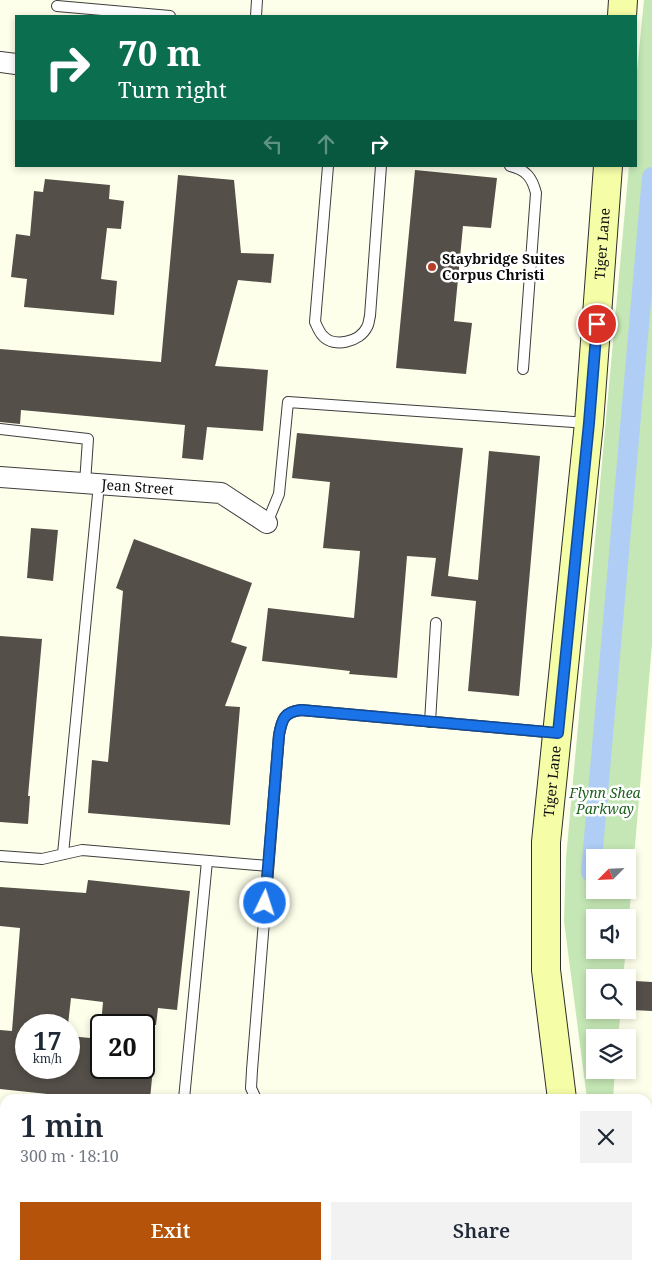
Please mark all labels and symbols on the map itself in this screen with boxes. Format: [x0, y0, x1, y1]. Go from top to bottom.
street label: Tiger Lane [590, 207, 614, 280]
place label: Staybridge Suites Corpus Christi [442, 249, 565, 284]
marker: Staybridge Suites Corpus Christi [426, 261, 438, 273]
pin [576, 303, 618, 345]
street label: Jean Street [100, 474, 174, 499]
street label: Tiger Lane [539, 745, 565, 818]
park label: Flynn Shea Parkway [568, 783, 642, 818]
north arrow [586, 849, 636, 899]
position arrow [238, 876, 290, 928]
speed limit sign: 20 [90, 1014, 155, 1079]

